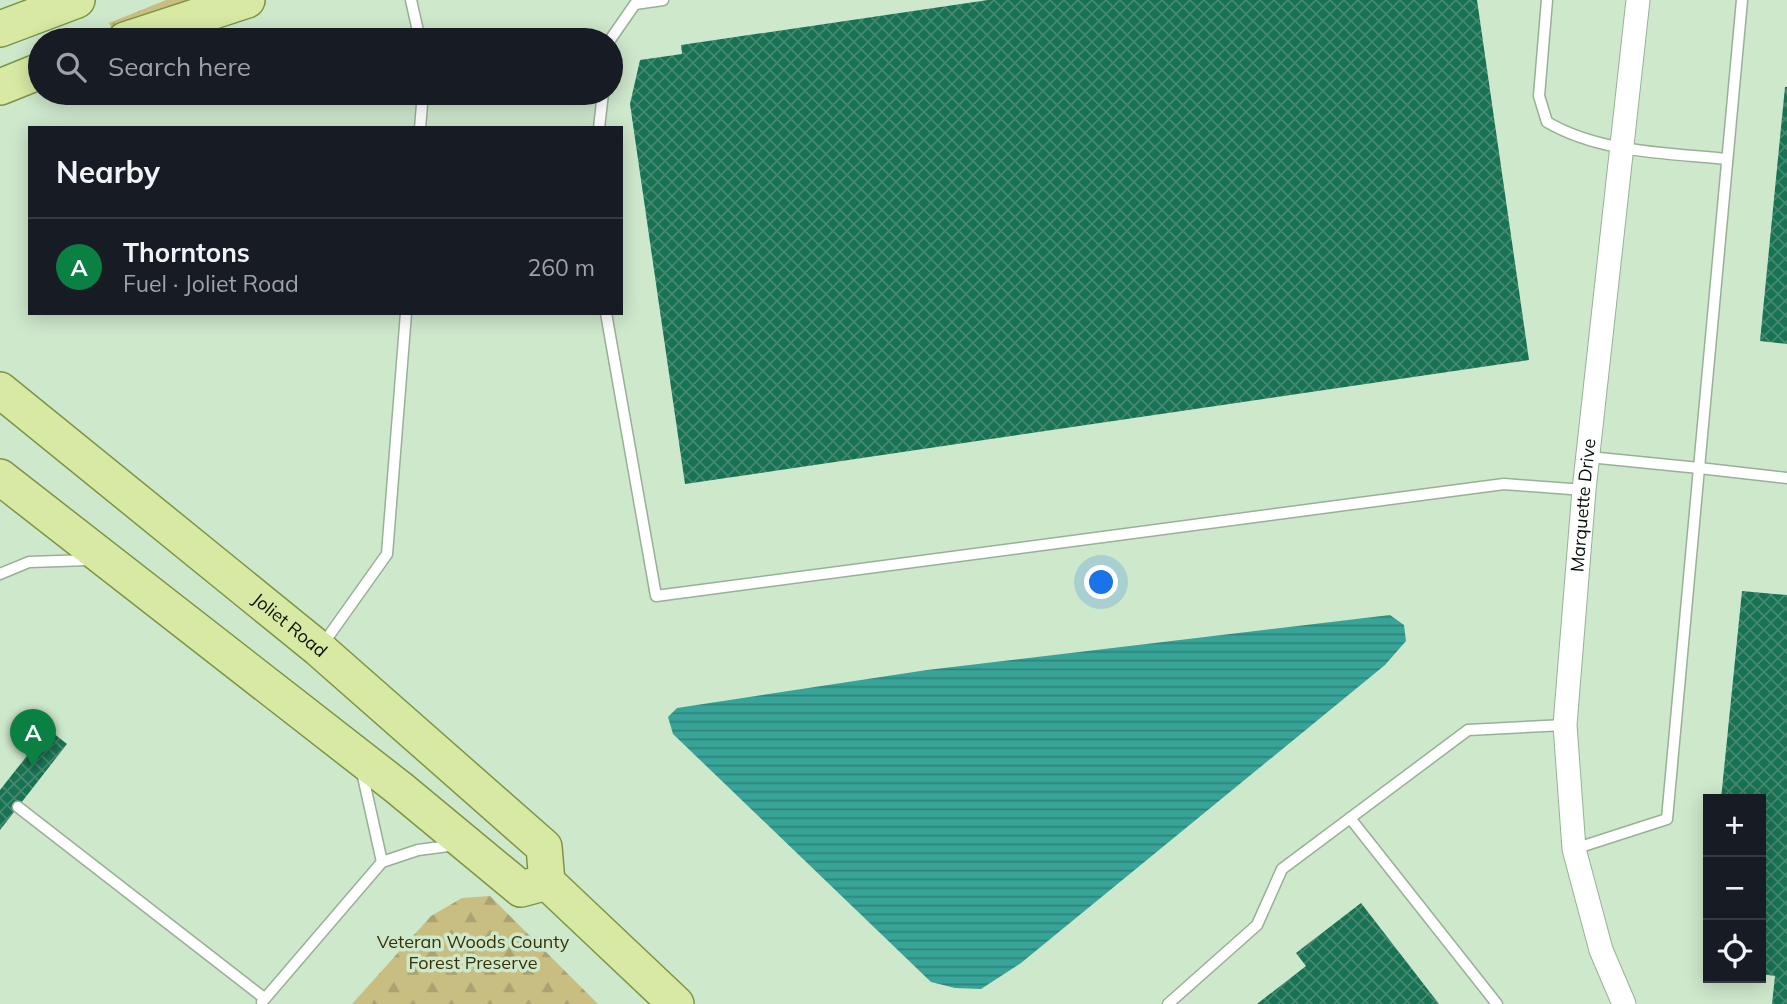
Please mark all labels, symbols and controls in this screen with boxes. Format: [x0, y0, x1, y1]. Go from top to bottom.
search box [28, 28, 623, 105]
icon: search [52, 48, 90, 86]
text: Search here [108, 50, 251, 83]
text: Nearby [56, 153, 160, 191]
text: Thorntons [123, 236, 250, 269]
text: A [70, 253, 88, 282]
text: 260 m [527, 253, 595, 282]
text: Fuel · Joliet Road [123, 269, 299, 298]
street label: Marquette Drive [1565, 437, 1601, 573]
your location [1084, 565, 1118, 599]
street label: Joliet Road [248, 587, 332, 662]
pin: A [10, 709, 56, 767]
map controls [1703, 794, 1766, 983]
button: + [1703, 794, 1766, 857]
button: − [1703, 857, 1766, 920]
button: locate [1703, 920, 1766, 983]
park label: Veteran Woods County Forest Preserve [377, 930, 570, 974]

